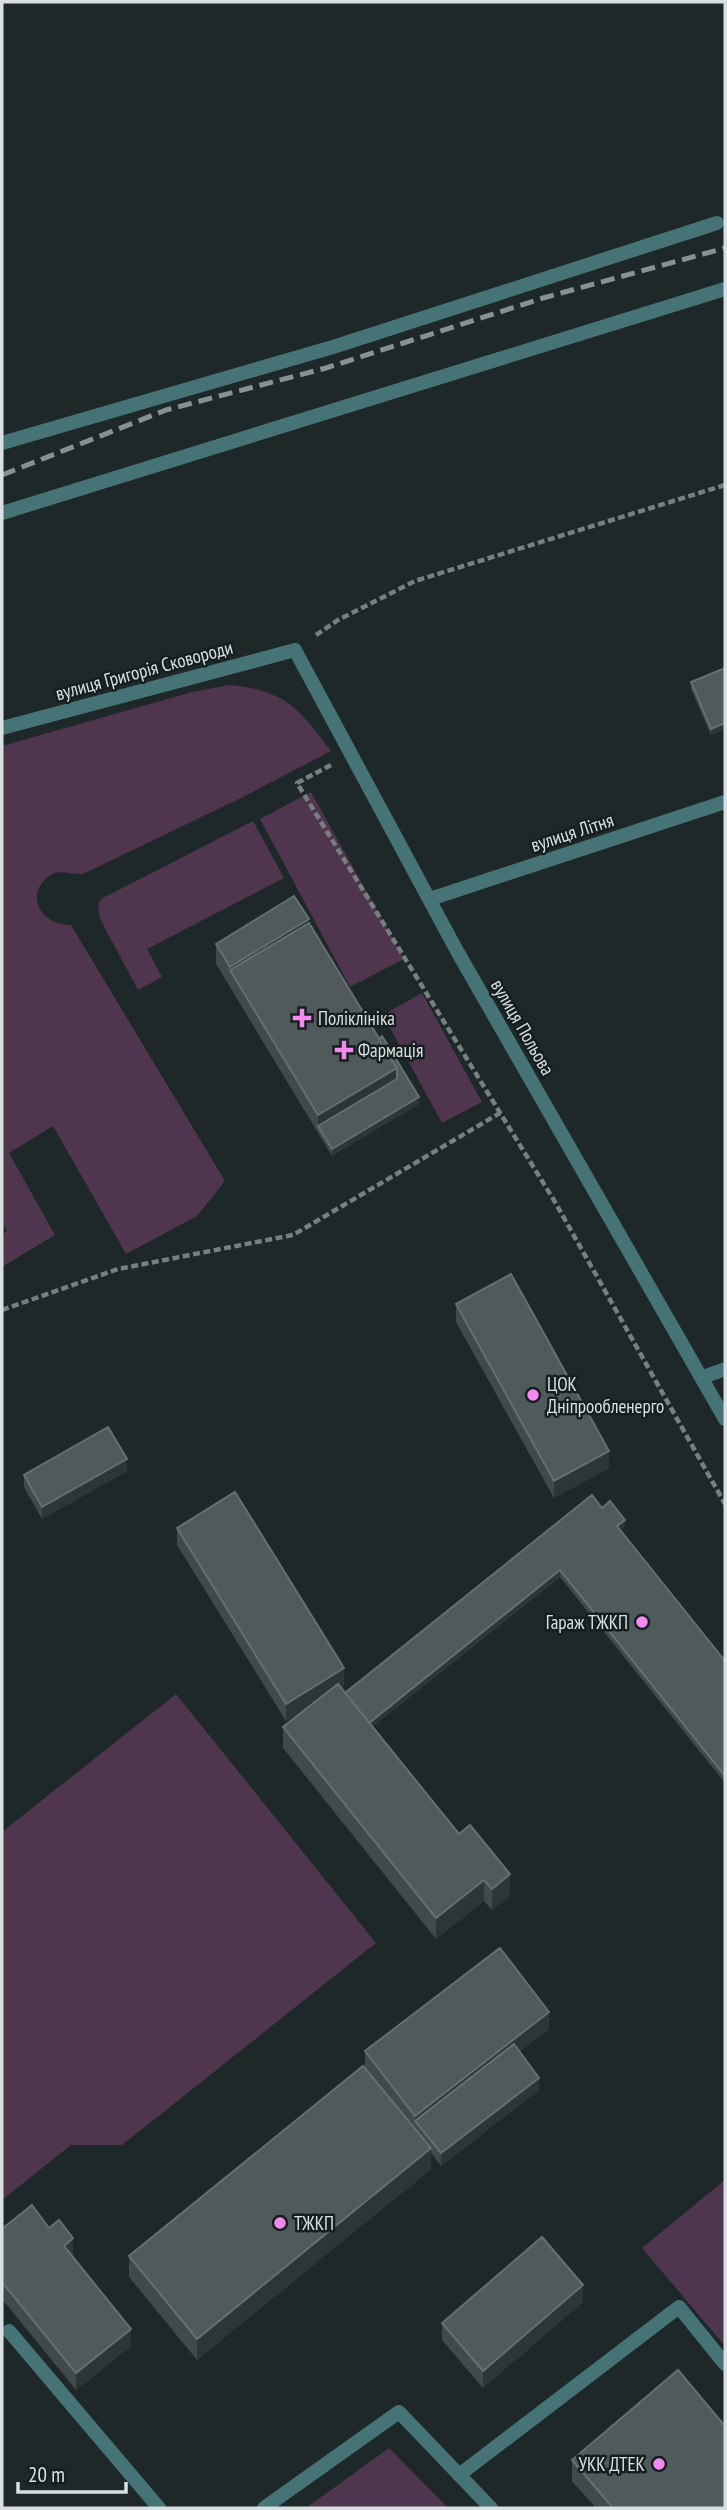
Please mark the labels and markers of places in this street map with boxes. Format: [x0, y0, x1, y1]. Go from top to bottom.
place label: Поліклініка [318, 1006, 395, 1030]
marker: Поліклініка [292, 1008, 312, 1028]
place label: Фармація [358, 1038, 423, 1062]
marker: Фармація [336, 1042, 352, 1058]
place label: ЦОК Дніпрообленерго [547, 1372, 664, 1418]
marker: ЦОК Дніпрообленерго [525, 1387, 541, 1403]
place label: Гараж ТЖКП [546, 1610, 628, 1634]
marker: Гараж ТЖКП [634, 1614, 650, 1630]
place label: ТЖКП [294, 2211, 334, 2235]
marker: ТЖКП [272, 2215, 288, 2231]
place label: УКК ДТЕК [578, 2452, 645, 2476]
marker: УКК ДТЕК [651, 2456, 667, 2472]

